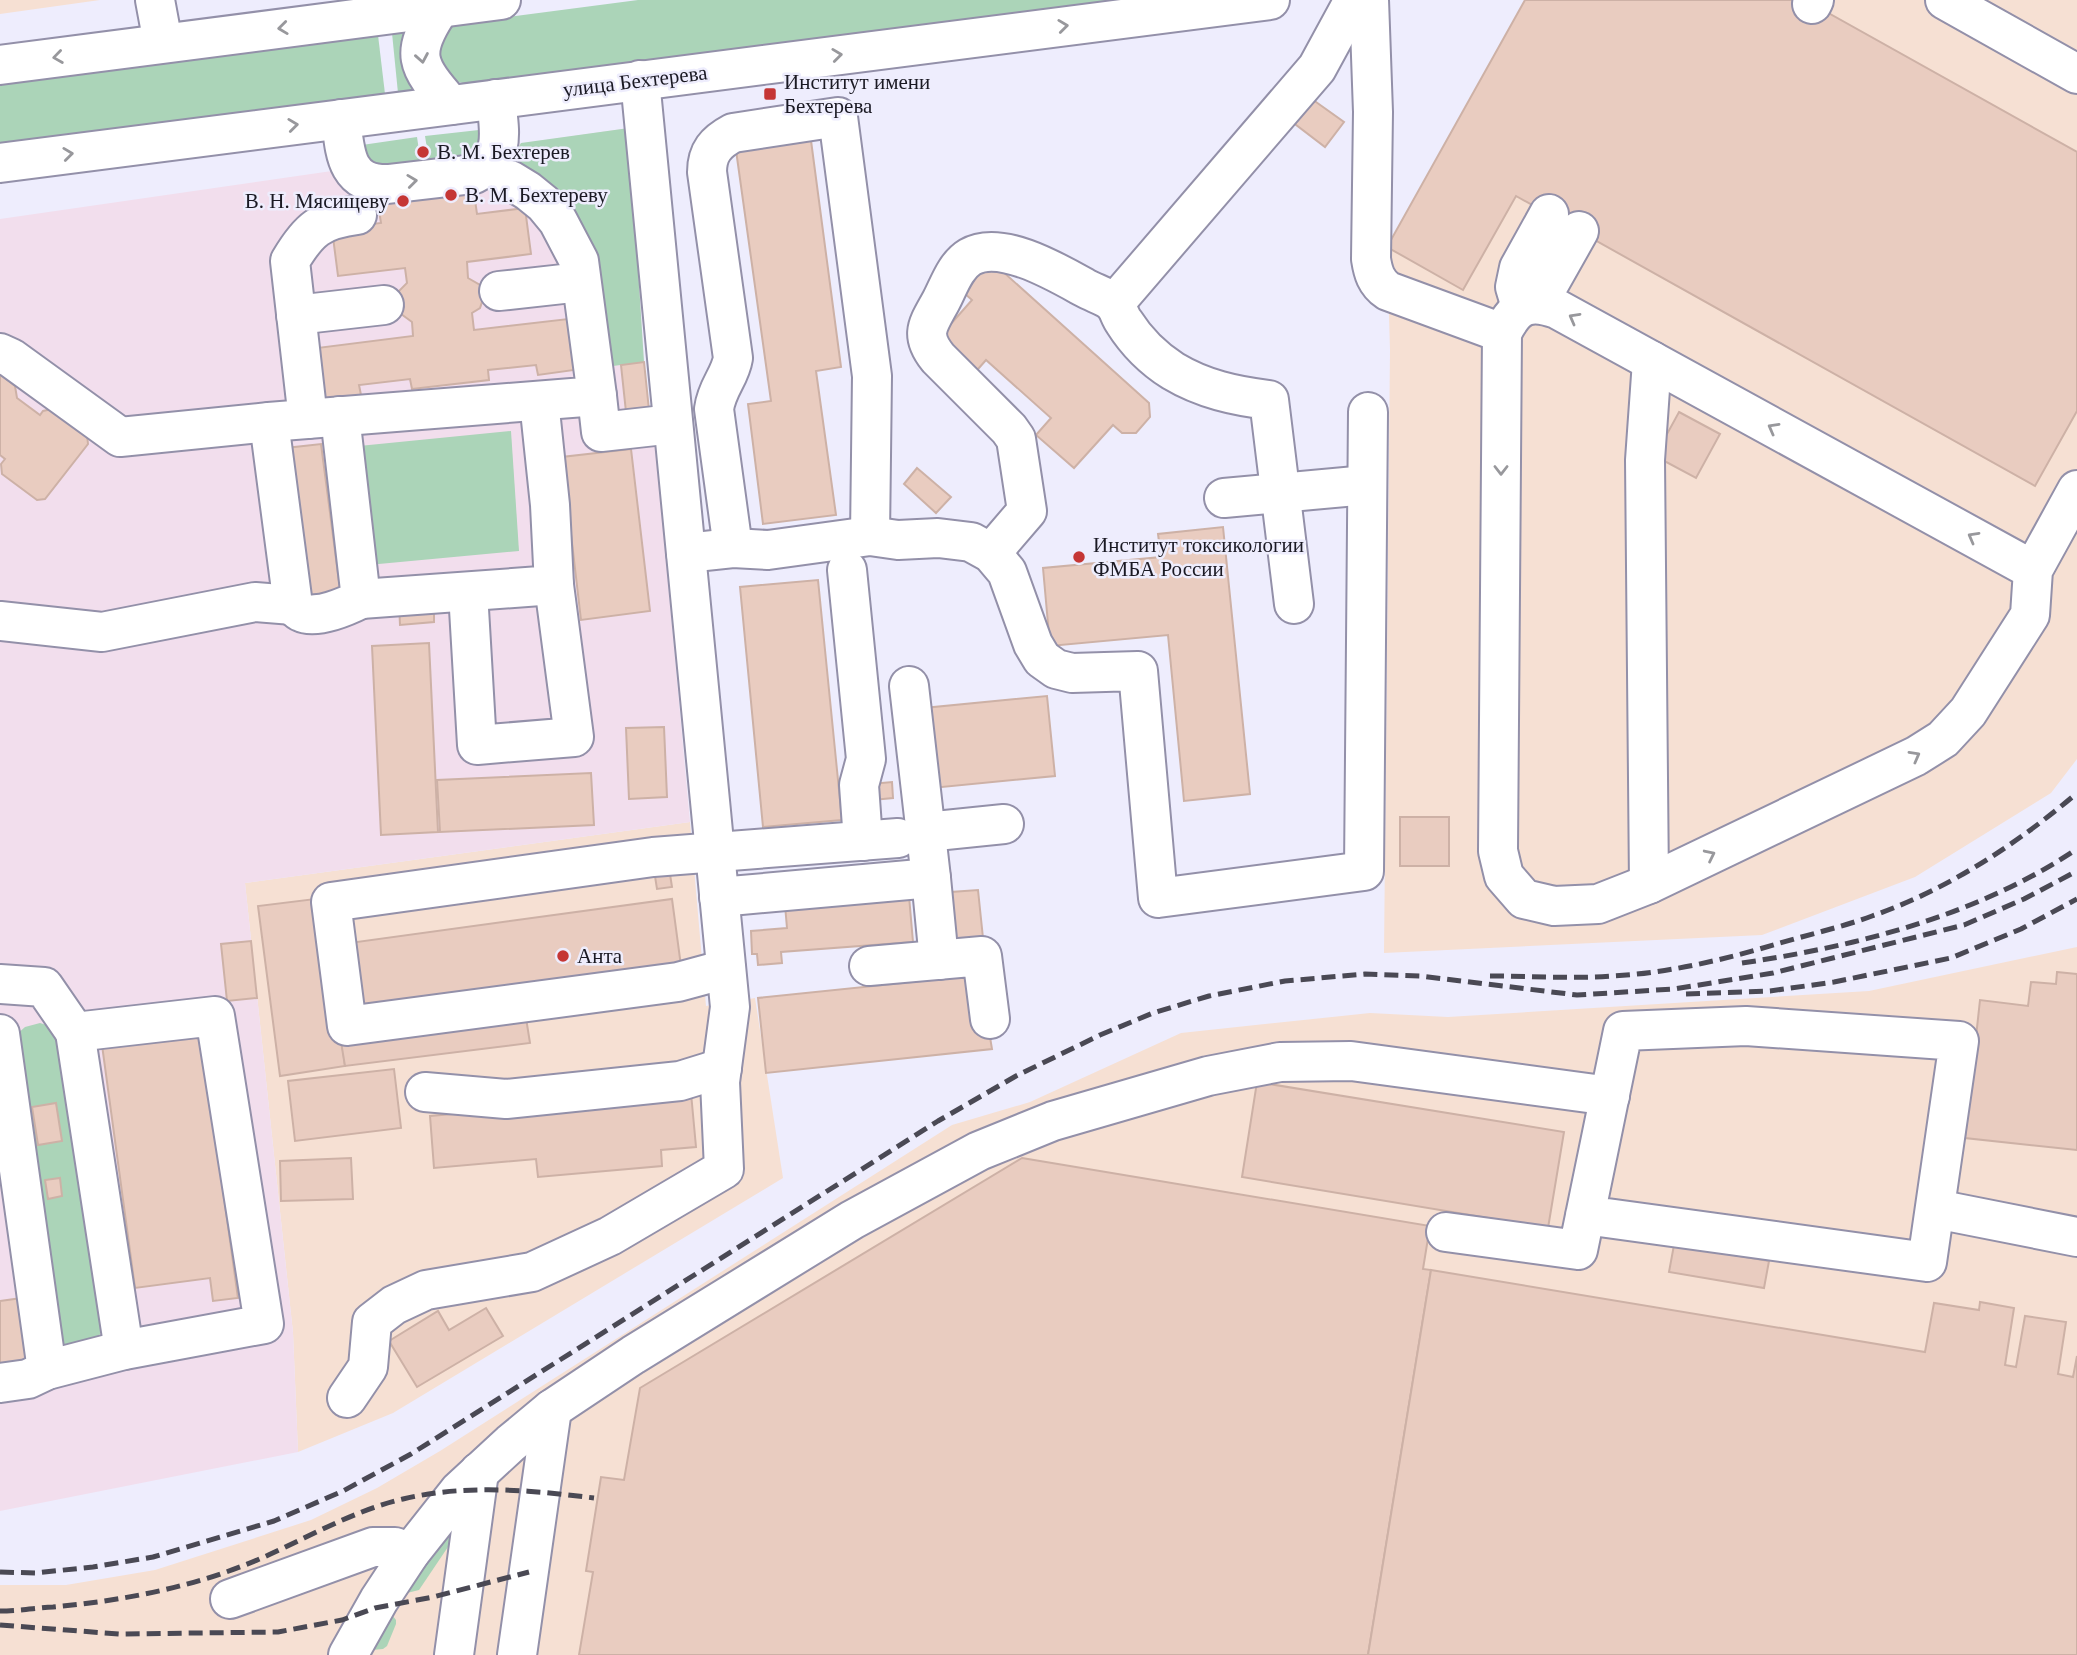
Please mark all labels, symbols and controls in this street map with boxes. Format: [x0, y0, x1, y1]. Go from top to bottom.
one-way arrow [1057, 19, 1068, 34]
one-way arrow [278, 21, 289, 36]
one-way arrow [831, 48, 843, 63]
one-way arrow [52, 49, 64, 64]
one-way arrow [414, 53, 429, 64]
street label: улица Бехтерева [561, 60, 709, 102]
place label: Институт имени Бехтерева [784, 70, 930, 118]
marker: Институт имени Бехтерева [762, 86, 778, 102]
one-way arrow [287, 117, 299, 132]
place label: В. М. Бехтерев [437, 140, 570, 164]
marker: В. М. Бехтерев [415, 144, 431, 160]
one-way arrow [62, 146, 74, 161]
one-way arrow [407, 174, 418, 189]
place label: В. М. Бехтереву [465, 183, 608, 207]
marker: В. М. Бехтереву [443, 187, 459, 203]
place label: В. Н. Мясищеву [245, 189, 389, 213]
marker: В. Н. Мясищеву [395, 193, 411, 209]
one-way arrow [1569, 313, 1581, 326]
one-way arrow [1768, 423, 1781, 436]
one-way arrow [1493, 466, 1509, 476]
one-way arrow [1968, 532, 1980, 545]
place label: Институт токсикологии ФМБА России [1093, 533, 1304, 581]
marker: Институт токсикологии ФМБА России [1071, 549, 1087, 565]
one-way arrow [1908, 750, 1920, 764]
one-way arrow [1703, 849, 1715, 863]
place label: Анта [577, 944, 623, 968]
marker: Анта [555, 948, 571, 964]

